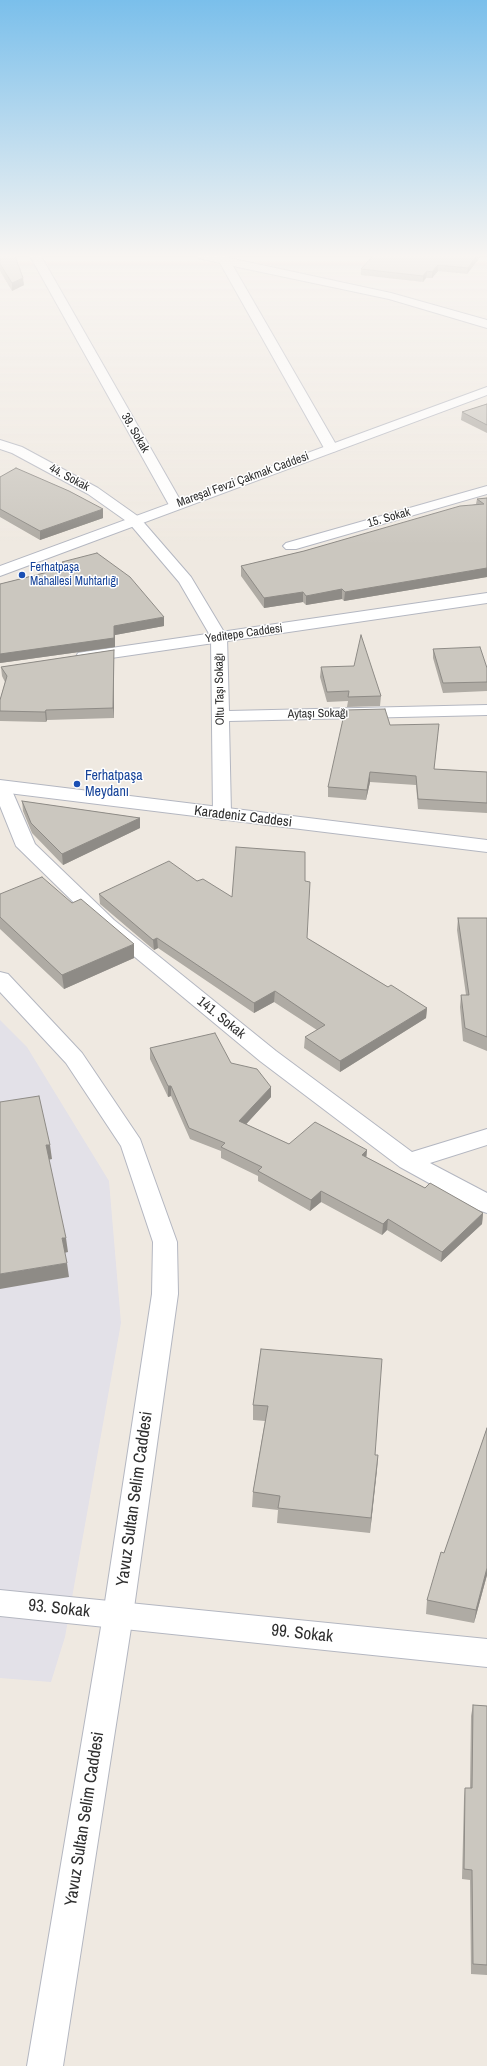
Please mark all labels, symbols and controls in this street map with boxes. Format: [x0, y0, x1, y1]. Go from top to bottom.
street label: 39. Sokak [118, 410, 152, 456]
street label: Mareşal Fevzi Çakmak Caddesi [175, 449, 311, 511]
street label: 44. Sokak [46, 461, 92, 495]
street label: 15. Sokak [366, 505, 412, 531]
place label: Ferhatpaşa Mahallesi Muhtarlığı [30, 561, 119, 589]
marker: Ferhatpaşa Mahallesi Muhtarlığı [17, 570, 27, 580]
street label: Yeditepe Caddesi [204, 621, 284, 647]
street label: Oltu Taşı Sokağı [212, 653, 228, 725]
street label: Aytaşı Sokağı [288, 706, 348, 722]
place label: Ferhatpaşa Meydanı [85, 768, 143, 800]
marker: Ferhatpaşa Meydanı [72, 779, 82, 789]
street label: Karadeniz Caddesi [193, 803, 293, 831]
street label: 141. Sokak [193, 993, 249, 1043]
street label: Yavuz Sultan Selim Caddesi [113, 1410, 157, 1588]
street label: 93. Sokak [27, 1596, 91, 1622]
street label: 99. Sokak [270, 1621, 334, 1647]
street label: Yavuz Sultan Selim Caddesi [61, 1730, 109, 1908]

